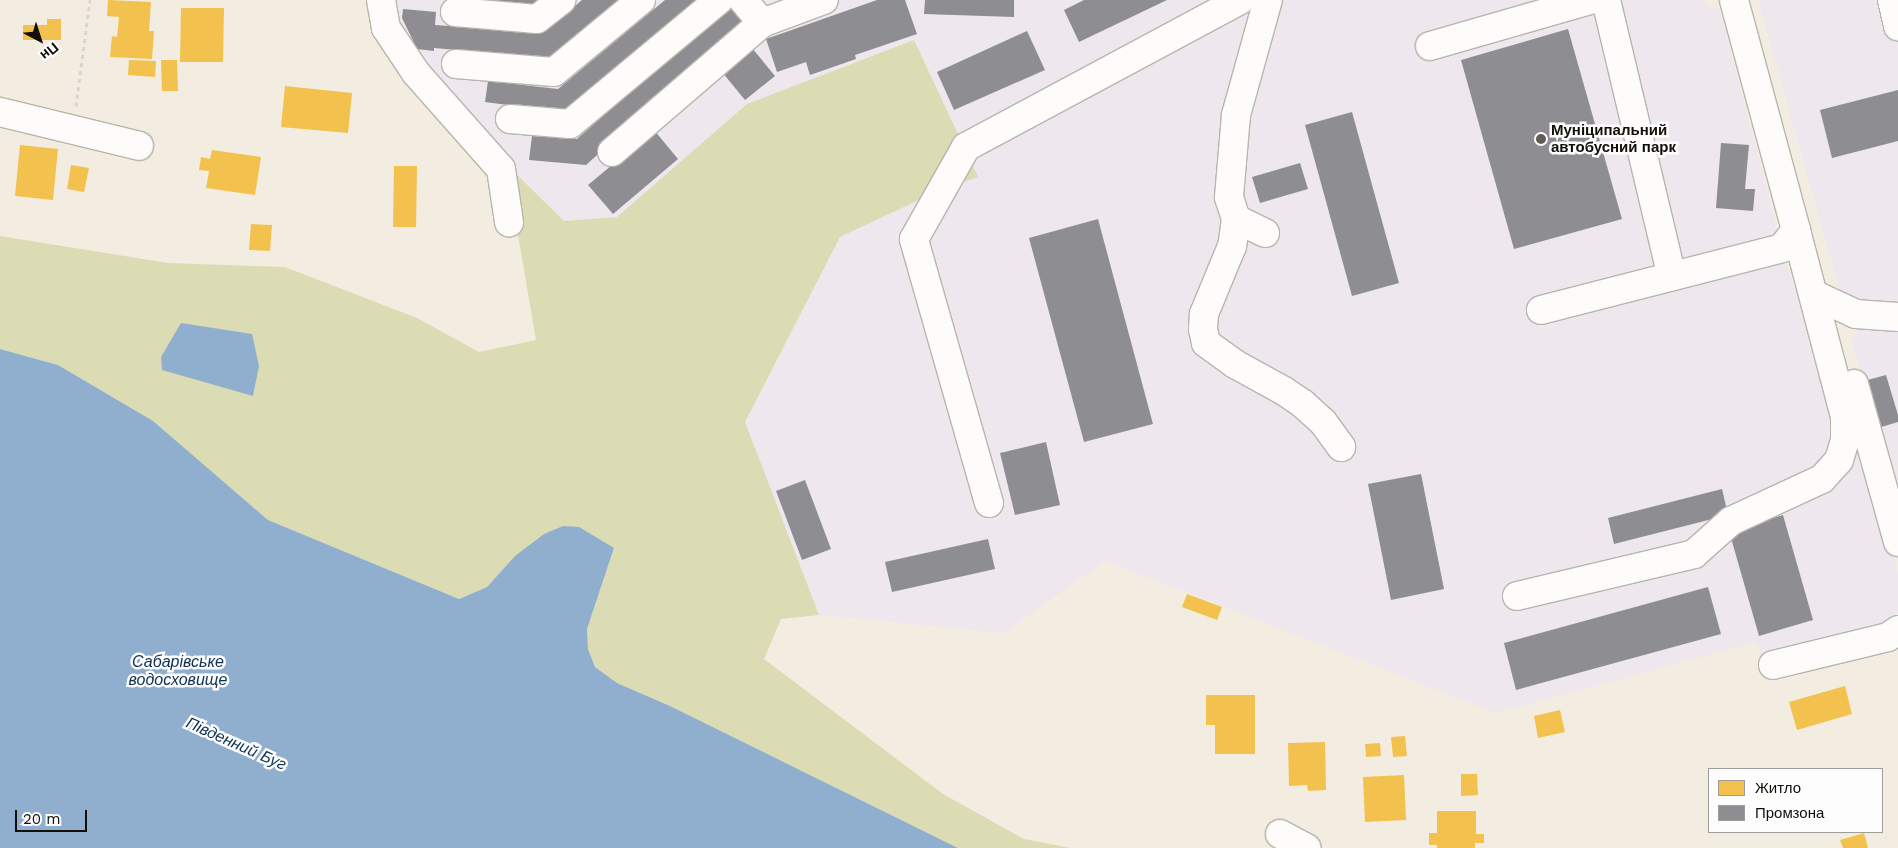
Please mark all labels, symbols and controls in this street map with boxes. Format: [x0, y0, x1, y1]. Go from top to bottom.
north arrow [15, 15, 65, 65]
text: Пн [37, 39, 62, 64]
place label: Муніципальний автобусний парк [1551, 121, 1676, 156]
marker: Муніципальний автобусний парк [1535, 133, 1547, 145]
water label: Сабарівське водосховище [129, 652, 227, 690]
water label: Південний Буг [183, 713, 289, 775]
legend [1708, 768, 1883, 833]
text: Житло [1755, 779, 1801, 797]
scale bar [18, 800, 90, 832]
text: Промзона [1755, 804, 1824, 822]
text: 20 m [23, 810, 61, 828]

